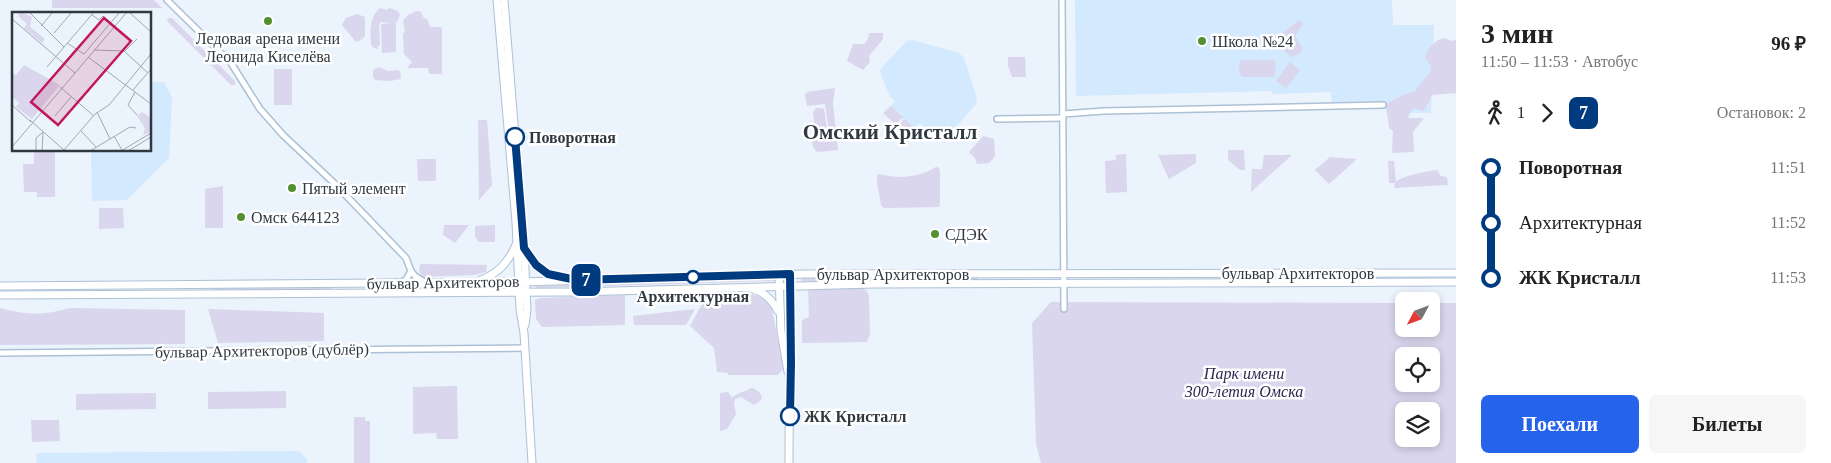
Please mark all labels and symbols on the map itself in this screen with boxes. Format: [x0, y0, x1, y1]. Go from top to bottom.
inset map [12, 12, 151, 151]
marker: Ледовая арена имени Леонида Киселёва [262, 15, 274, 27]
place label: Ледовая арена имени Леонида Киселёва [196, 30, 341, 66]
place label: Школа №24 [1212, 33, 1293, 50]
marker: Школа №24 [1196, 35, 1208, 47]
district label: Омский Кристалл [803, 120, 978, 144]
marker: Поворотная [505, 127, 525, 147]
place label: Поворотная [529, 129, 616, 147]
place label: Пятый элемент [302, 180, 406, 197]
marker: Пятый элемент [286, 182, 298, 194]
place label: Омск 644123 [251, 209, 340, 226]
marker: Омск 644123 [235, 211, 247, 223]
place label: СДЭК [945, 226, 988, 244]
marker: СДЭК [929, 228, 941, 240]
line badge: 7 [570, 264, 602, 296]
street label: бульвар Архитекторов [1222, 265, 1375, 283]
street label: бульвар Архитекторов [817, 266, 970, 284]
marker: Архитектурная [686, 270, 700, 284]
street label: бульвар Архитекторов [367, 273, 520, 293]
place label: Архитектурная [637, 288, 749, 306]
north arrow [1395, 292, 1440, 338]
street label: бульвар Архитекторов (дублёр) [155, 340, 369, 362]
park label: Парк имени 300-летия Омска [1184, 365, 1303, 400]
marker: ЖК Кристалл [780, 406, 800, 426]
place label: ЖК Кристалл [804, 408, 906, 426]

